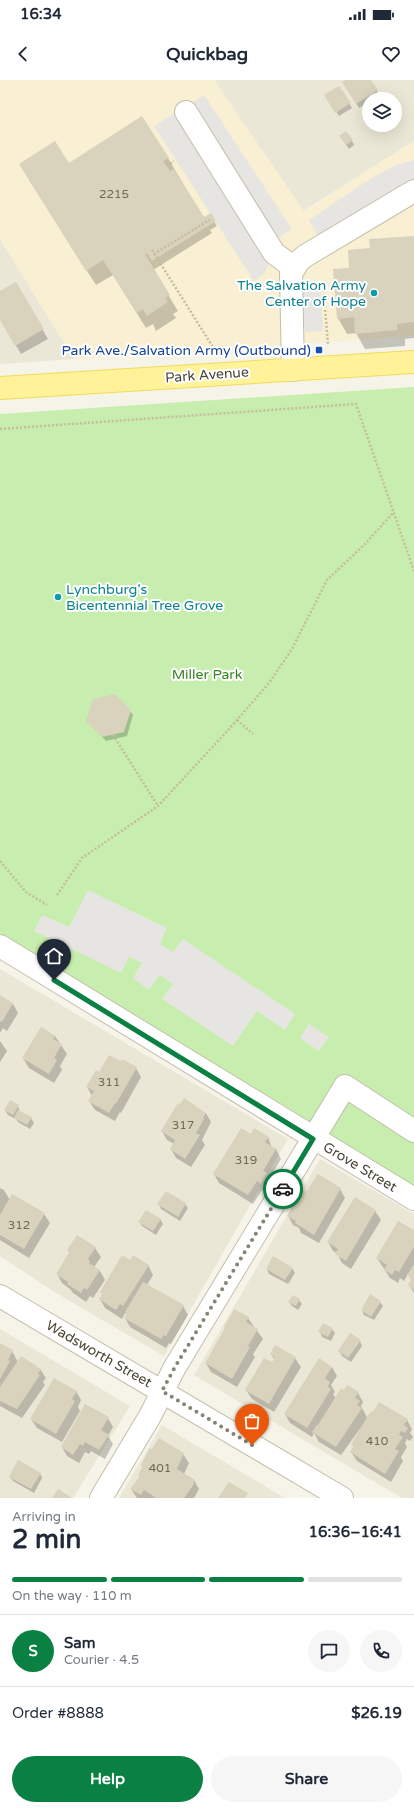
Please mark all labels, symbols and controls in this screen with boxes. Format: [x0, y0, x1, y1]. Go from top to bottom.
text: 16:34 [20, 5, 62, 23]
icon: back [12, 43, 34, 65]
text: Quickbag [166, 43, 248, 65]
icon: heart [380, 43, 402, 65]
map controls [362, 92, 402, 132]
button: layers [362, 92, 402, 132]
house number: 2215 [99, 187, 129, 201]
place label: The Salvation Army Center of Hope [237, 277, 366, 310]
marker: The Salvation Army Center of Hope [369, 288, 379, 298]
place label: Park Ave./Salvation Army (Outbound) [61, 342, 311, 359]
marker: Park Ave./Salvation Army (Outbound) [314, 345, 324, 355]
street label: Park Avenue [165, 364, 249, 386]
place label: Lynchburg's Bicentennial Tree Grove [66, 581, 223, 614]
marker: Lynchburg's Bicentennial Tree Grove [53, 592, 63, 602]
park label: Miller Park [172, 666, 243, 683]
pin [37, 939, 71, 980]
icon: home [43, 945, 65, 967]
house number: 311 [98, 1075, 120, 1089]
house number: 317 [172, 1118, 194, 1132]
street label: Grove Street [320, 1138, 401, 1196]
house number: 319 [235, 1153, 257, 1167]
courier [263, 1169, 303, 1209]
icon: car [272, 1178, 294, 1200]
house number: 312 [8, 1218, 30, 1232]
street label: Wadsworth Street [43, 1317, 155, 1392]
pin [235, 1404, 269, 1445]
icon: bag [241, 1410, 263, 1432]
house number: 410 [366, 1434, 389, 1448]
house number: 401 [149, 1461, 171, 1475]
text: Arriving in [12, 1509, 76, 1525]
text: 16:36–16:41 [309, 1523, 402, 1541]
text: 2 min [12, 1524, 81, 1555]
text: On the way · 110 m [12, 1588, 132, 1604]
button: chat [308, 1630, 350, 1672]
button: phone [360, 1630, 402, 1672]
text: Sam [64, 1634, 95, 1652]
text: S [28, 1642, 38, 1660]
text: Courier · 4.5 [64, 1652, 139, 1668]
text: Order #8888 [12, 1704, 104, 1722]
text: $26.19 [351, 1704, 402, 1722]
button: Help [12, 1756, 203, 1802]
button: Share [211, 1756, 402, 1802]

